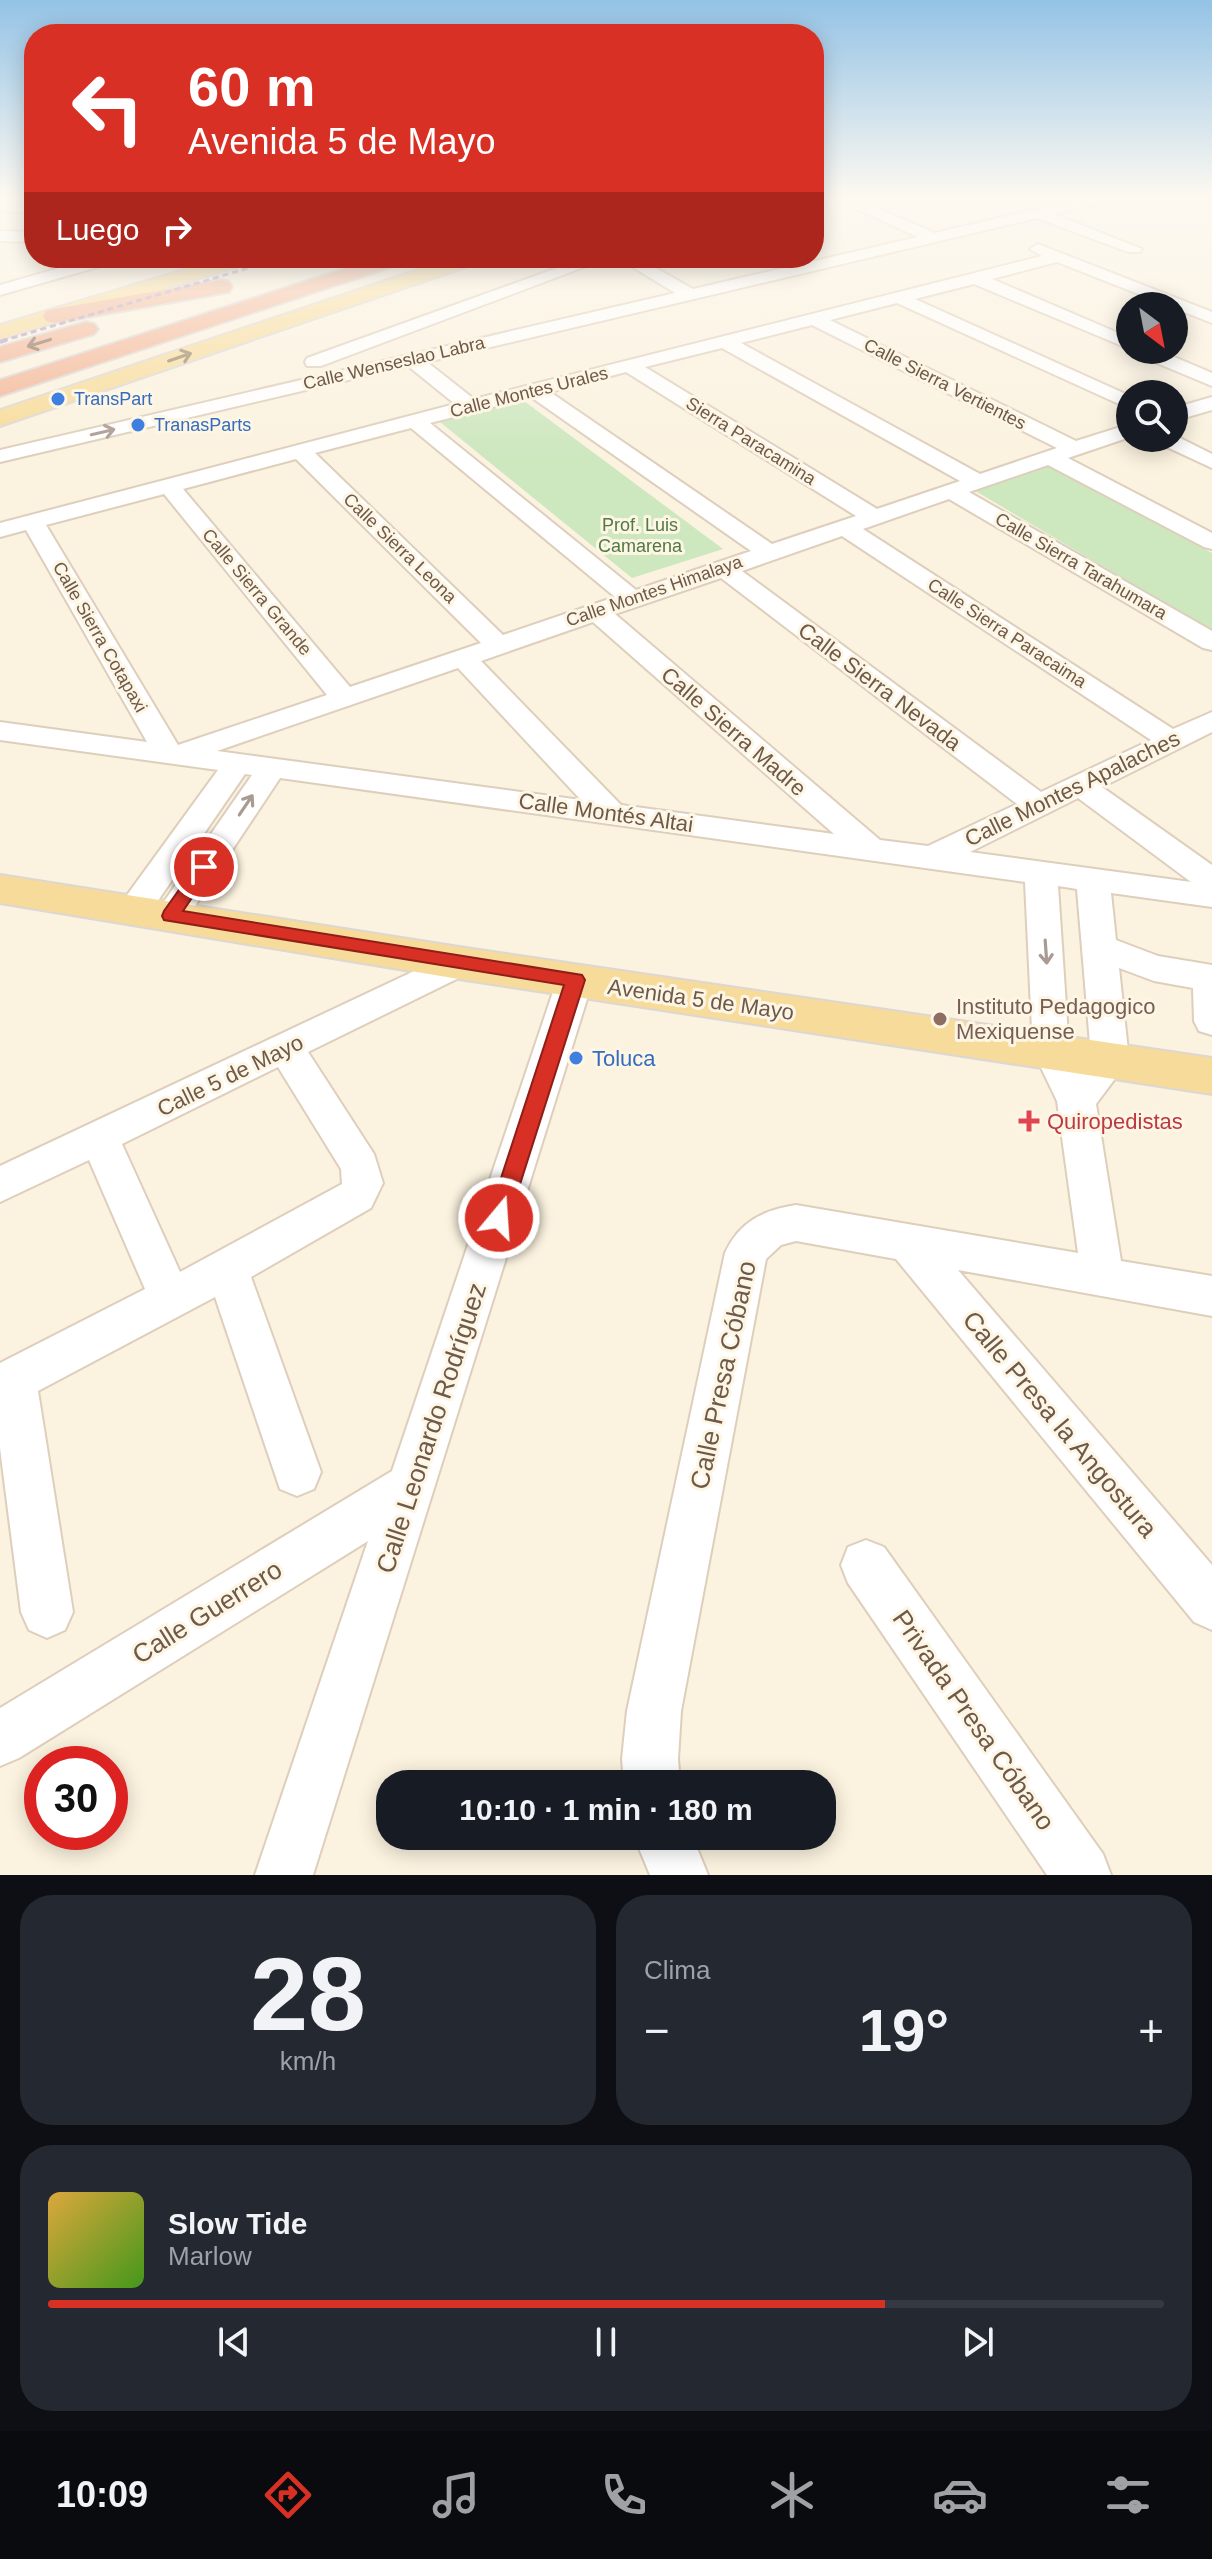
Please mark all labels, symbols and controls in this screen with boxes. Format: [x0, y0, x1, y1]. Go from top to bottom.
text: 60 m [188, 55, 316, 118]
icon: left [56, 56, 160, 160]
text: Avenida 5 de Mayo [188, 121, 496, 162]
icon: right [155, 208, 199, 252]
text: Luego [56, 213, 139, 246]
north arrow [1116, 292, 1188, 364]
map controls [1116, 292, 1188, 452]
street label: Calle Wenseslao Labra [301, 332, 488, 394]
street label: Calle Sierra Vertientes [861, 334, 1029, 434]
one-way arrow [27, 336, 53, 351]
one-way arrow [167, 349, 192, 364]
street label: Calle Montes Urales [448, 363, 610, 421]
button: search [1116, 380, 1188, 452]
place label: TransPart [74, 389, 152, 409]
marker: TransPart [49, 390, 67, 408]
street label: Sierra Paracamina [682, 393, 820, 490]
place label: TranasParts [154, 415, 251, 435]
marker: TranasParts [129, 416, 147, 434]
one-way arrow [90, 423, 116, 438]
street label: Calle Sierra Leona [339, 489, 461, 608]
street label: Calle Sierra Tarahumara [992, 509, 1171, 624]
park label: Prof. Luis Camarena [598, 515, 683, 556]
street label: Calle Sierra Grande [198, 525, 316, 659]
street label: Calle Montes Himalaya [563, 551, 746, 631]
street label: Calle Sierra Cotapaxi [49, 558, 151, 716]
street label: Calle Sierra Paracaima [924, 574, 1091, 692]
street label: Calle Sierra Nevada [794, 617, 966, 756]
street label: Calle Sierra Madre [656, 662, 811, 801]
street label: Calle Montes Apalaches [961, 725, 1184, 851]
street label: Calle Montés Altai [517, 788, 695, 837]
one-way arrow [238, 795, 254, 817]
pin [170, 833, 238, 901]
icon: arrive [182, 845, 226, 889]
one-way arrow [1039, 938, 1054, 965]
street label: Avenida 5 de Mayo [606, 974, 796, 1025]
place label: Instituto Pedagogico Mexiquense [956, 994, 1155, 1044]
marker: Instituto Pedagogico Mexiquense [931, 1010, 949, 1028]
street label: Calle 5 de Mayo [153, 1029, 307, 1122]
place label: Toluca [592, 1046, 656, 1071]
marker: Toluca [567, 1049, 585, 1067]
place label: Quiropedistas [1047, 1109, 1183, 1134]
marker: Quiropedistas [1018, 1110, 1040, 1132]
position arrow [457, 1176, 541, 1260]
street label: Calle Presa Cóbano [684, 1258, 762, 1492]
street label: Calle Leonardo Rodríguez [370, 1279, 492, 1577]
street label: Calle Presa la Angostura [957, 1305, 1164, 1544]
street label: Calle Guerrero [127, 1554, 287, 1670]
street label: Privada Presa Cóbano [887, 1604, 1061, 1836]
speed limit sign: 30 [24, 1746, 128, 1850]
text: 10:10 · 1 min · 180 m [459, 1793, 753, 1826]
text: 28 [250, 1936, 366, 2052]
text: Clima [644, 1955, 710, 1985]
text: 19° [859, 1997, 949, 2064]
text: − [644, 2006, 670, 2055]
text: + [1138, 2006, 1164, 2055]
text: km/h [280, 2046, 336, 2076]
text: Slow Tide [168, 2207, 307, 2240]
text: Marlow [168, 2241, 252, 2271]
icon: previous [212, 2320, 256, 2364]
icon: pause [584, 2320, 628, 2364]
icon: next [956, 2320, 1000, 2364]
icon: directions [260, 2467, 316, 2523]
icon: music [428, 2467, 484, 2523]
icon: phone [596, 2467, 652, 2523]
icon: climate [764, 2467, 820, 2523]
icon: car [932, 2467, 988, 2523]
icon: filters [1100, 2467, 1156, 2523]
text: 10:09 [56, 2474, 148, 2515]

